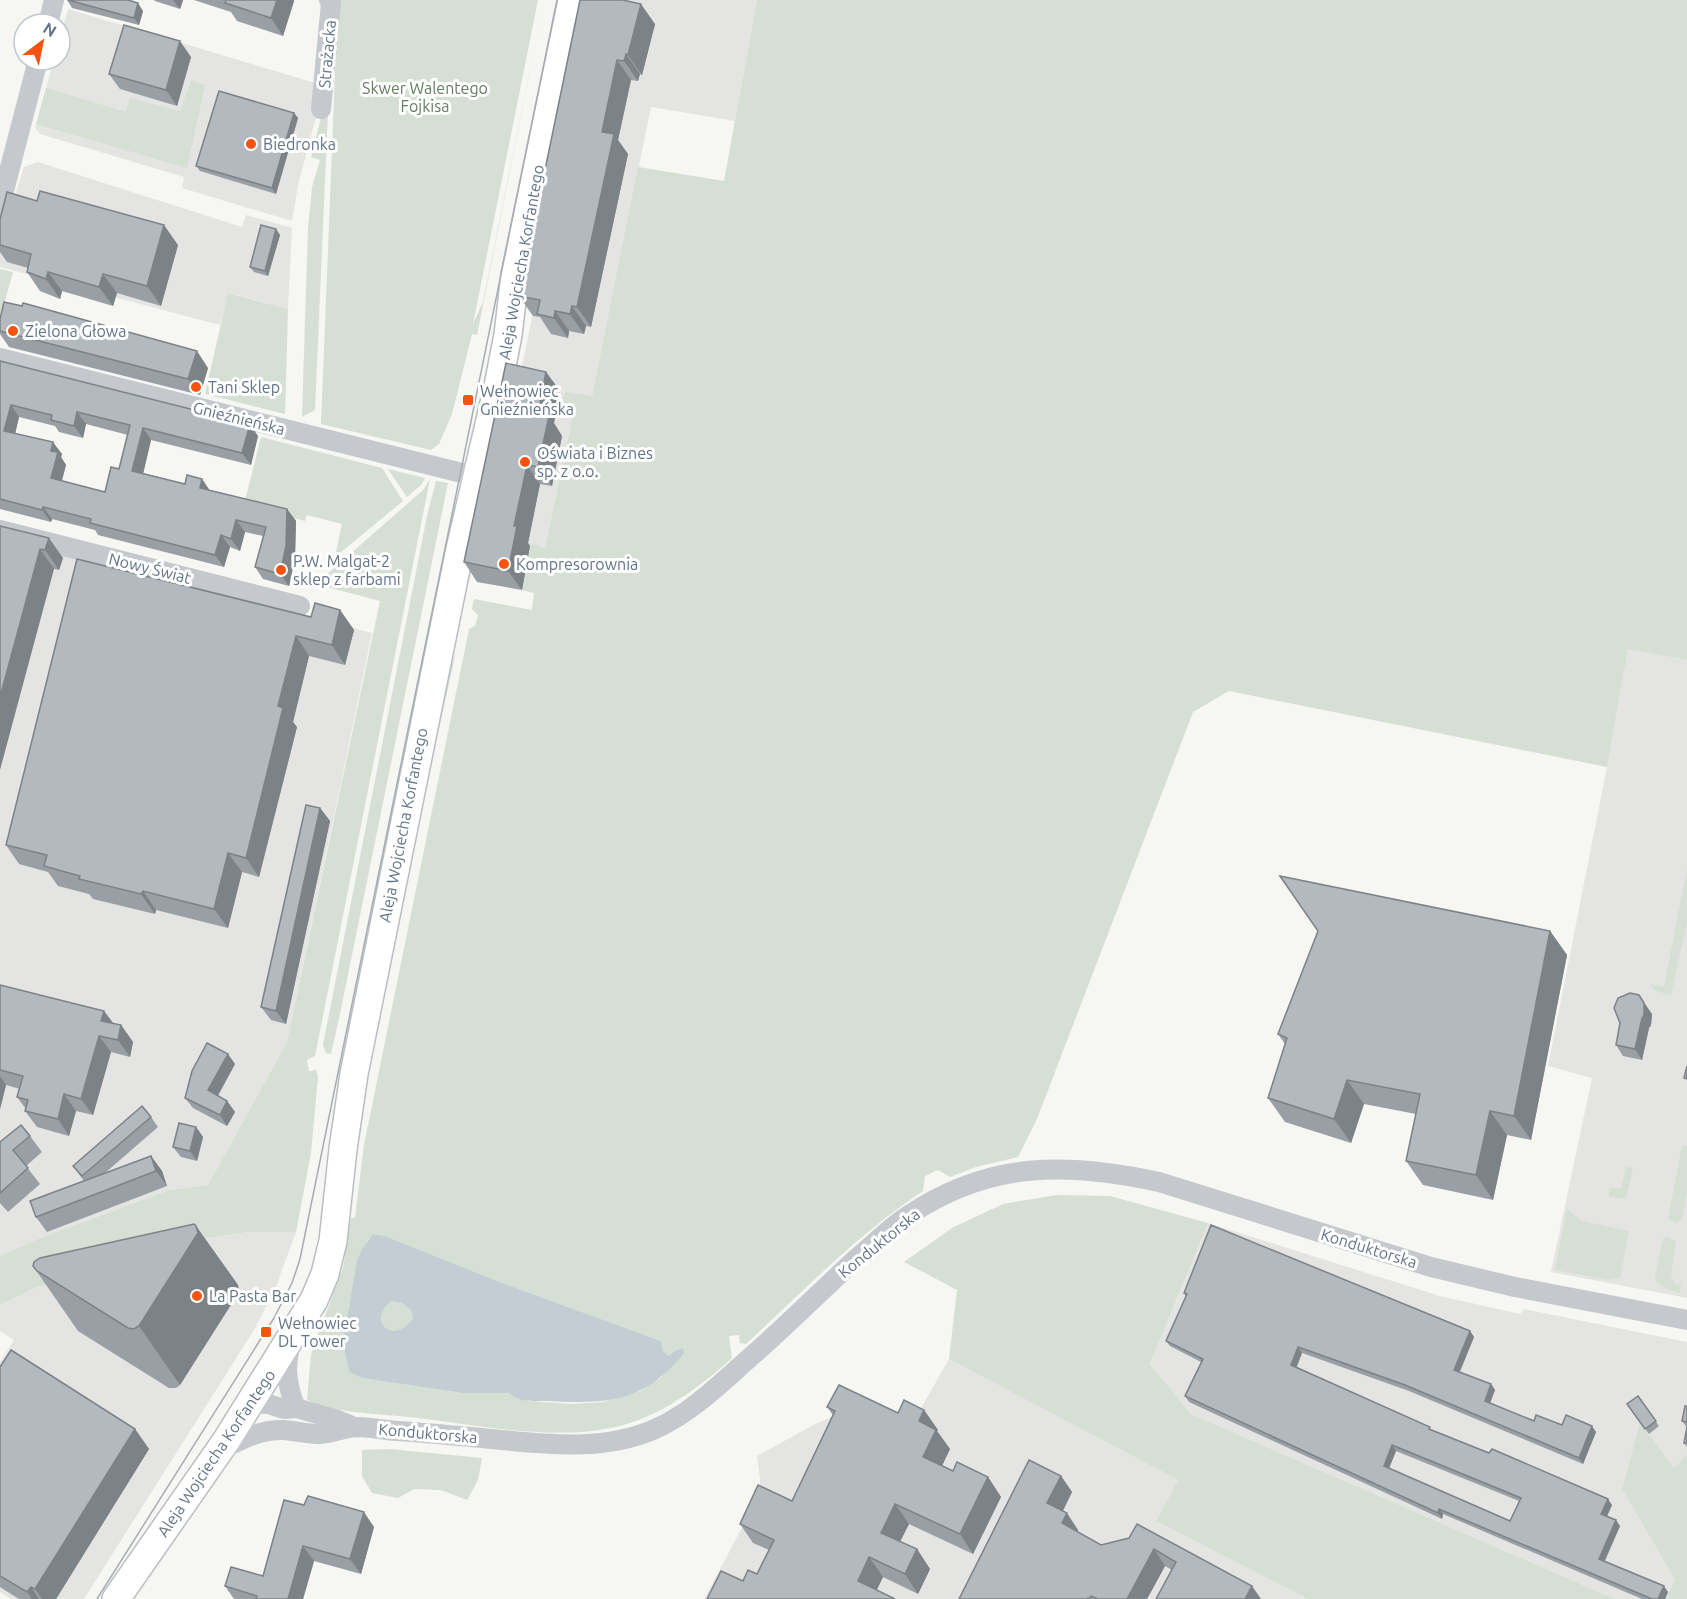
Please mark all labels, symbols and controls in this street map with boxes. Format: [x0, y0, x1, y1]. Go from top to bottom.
north arrow [12, 12, 72, 72]
text: N [40, 18, 60, 40]
street label: Strażacka [315, 19, 339, 89]
park label: Skwer Walentego Fojkisa [362, 79, 488, 115]
place label: Biedronka [263, 135, 336, 153]
marker: Biedronka [244, 137, 258, 151]
street label: Aleja Wojciecha Korfantego [495, 163, 547, 361]
place label: Zielona Głowa [25, 322, 126, 340]
marker: Zielona Głowa [6, 324, 20, 338]
place label: Tani Sklep [208, 378, 280, 396]
marker: Tani Sklep [189, 380, 203, 394]
place label: Wełnowiec Gnieźnieńska [480, 382, 574, 418]
marker: Wełnowiec Gnieźnieńska [461, 393, 475, 407]
street label: Gnieźnieńska [191, 398, 287, 438]
place label: Oświata i Biznes sp. z o.o. [537, 444, 653, 480]
marker: Oświata i Biznes sp. z o.o. [518, 455, 532, 469]
street label: Nowy Świat [107, 548, 194, 587]
place label: P.W. Malgat-2 sklep z farbami [293, 552, 401, 588]
place label: Kompresorownia [516, 555, 638, 573]
marker: Kompresorownia [497, 557, 511, 571]
marker: P.W. Malgat-2 sklep z farbami [274, 563, 288, 577]
street label: Aleja Wojciecha Korfantego [375, 726, 431, 924]
street label: Konduktorska [835, 1205, 923, 1281]
street label: Konduktorska [1319, 1225, 1419, 1271]
place label: La Pasta Bar [209, 1287, 296, 1305]
marker: La Pasta Bar [190, 1289, 204, 1303]
place label: Wełnowiec DL Tower [278, 1314, 357, 1350]
marker: Wełnowiec DL Tower [259, 1325, 273, 1339]
street label: Aleja Wojciecha Korfantego [153, 1366, 279, 1540]
street label: Konduktorska [378, 1420, 478, 1446]

